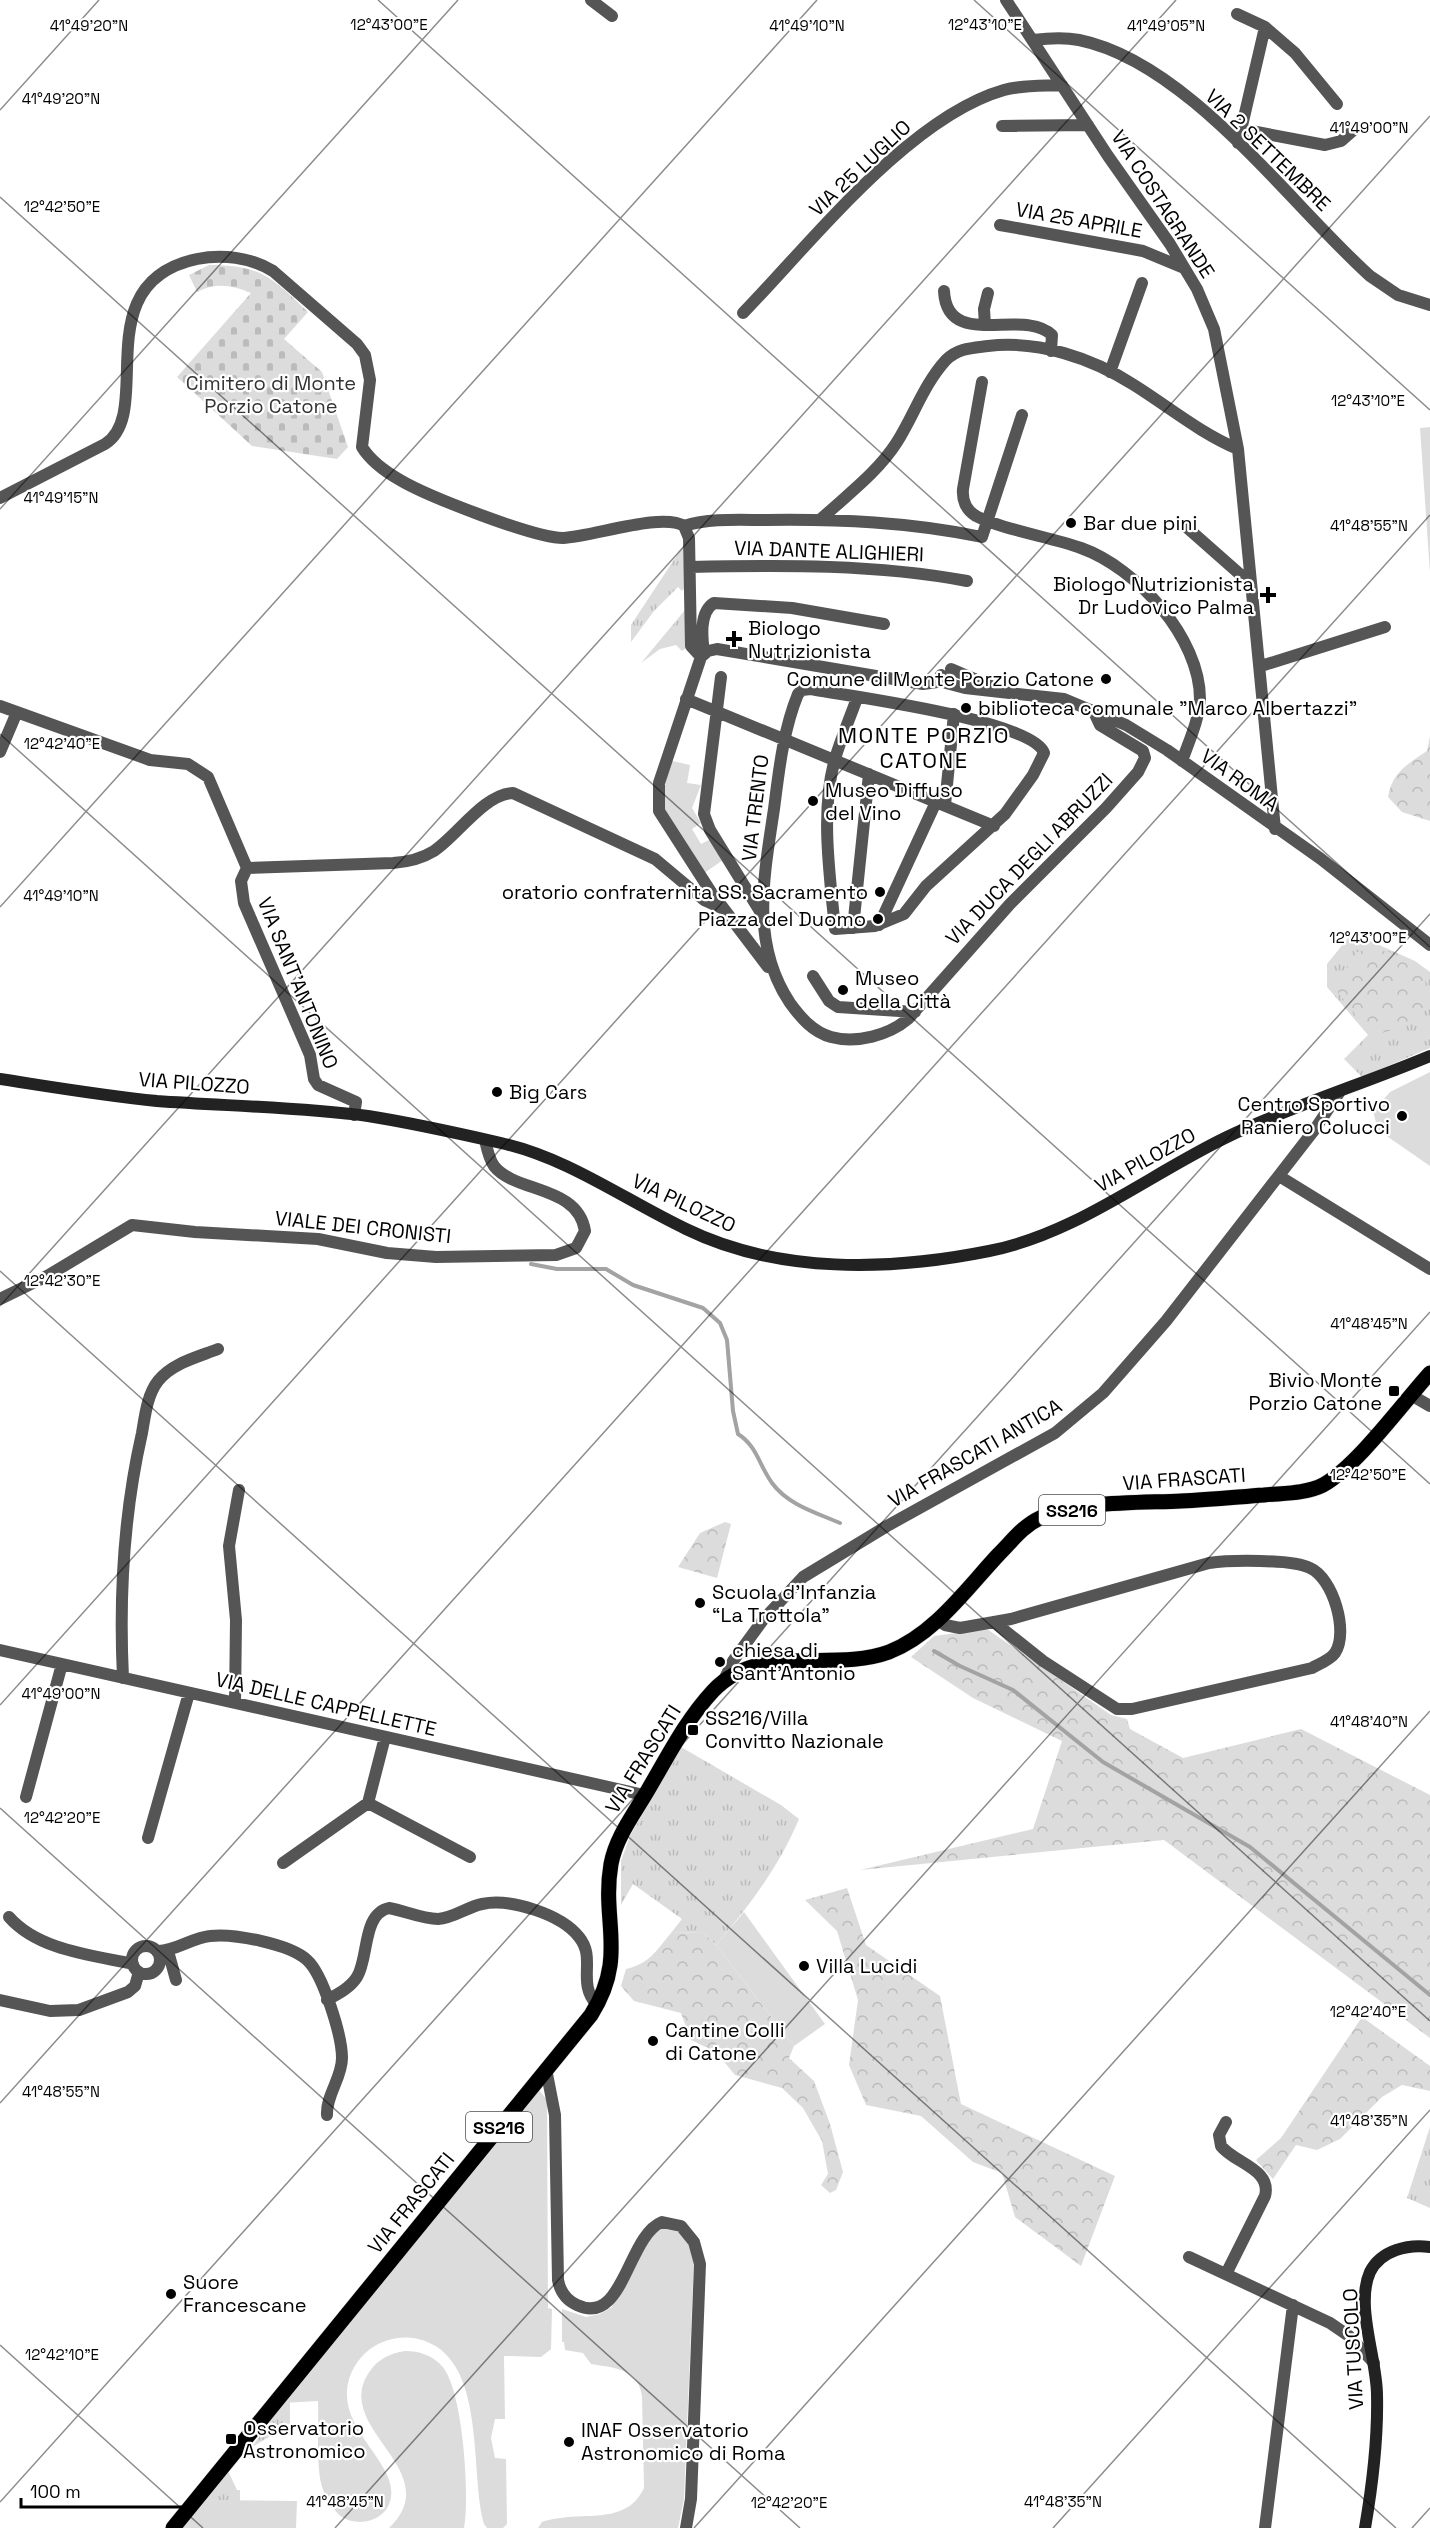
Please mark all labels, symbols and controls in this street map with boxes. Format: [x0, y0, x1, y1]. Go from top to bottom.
text: 12°43'00"E [350, 15, 428, 34]
text: 12°43'10"E [948, 15, 1022, 34]
text: 41°49'20"N [50, 16, 128, 35]
text: 41°49'10"N [769, 16, 845, 35]
text: 41°49'05"N [1127, 16, 1205, 35]
street label: VIA 2 SETTEMBRE [1200, 83, 1336, 217]
text: 41°49'20"N [22, 89, 100, 108]
street label: VIA 25 LUGLIO [804, 114, 916, 222]
text: 41°49'00"N [1330, 118, 1408, 137]
street label: VIA COSTAGRANDE [1105, 125, 1221, 283]
street label: VIA 25 APRILE [1014, 196, 1144, 244]
text: 12°42'50"E [24, 197, 100, 216]
park label: Cimitero di Monte Porzio Catone [186, 370, 356, 419]
text: 12°43'10"E [1331, 391, 1405, 410]
text: 41°49'15"N [24, 488, 98, 507]
place label: Bar due pini [1083, 510, 1197, 536]
marker: Bar due pini [1064, 516, 1078, 530]
text: 41°48'55"N [1330, 516, 1408, 535]
street label: VIA DANTE ALIGHIERI [734, 535, 924, 567]
place label: Biologo Nutrizionista Dr Ludovico Palma [1053, 571, 1254, 620]
marker: Biologo Nutrizionista Dr Ludovico Palma [1259, 586, 1277, 604]
place label: Biologo Nutrizionista [748, 615, 871, 664]
marker: Biologo Nutrizionista [725, 630, 743, 648]
place label: Comune di Monte Porzio Catone [786, 666, 1094, 692]
marker: Comune di Monte Porzio Catone [1099, 672, 1113, 686]
place label: biblioteca comunale "Marco Albertazzi" [978, 695, 1357, 721]
marker: biblioteca comunale "Marco Albertazzi" [959, 701, 973, 715]
district label: MONTE PORZIO CATONE [838, 721, 1010, 774]
text: 12°42'40"E [24, 734, 100, 753]
street label: VIA ROMA [1196, 743, 1285, 817]
street label: VIA TRENTO [736, 753, 774, 863]
street label: VIA DUCA DEGLI ABRUZZI [940, 767, 1118, 951]
place label: Museo Diffuso del Vino [825, 777, 963, 826]
marker: Museo Diffuso del Vino [806, 794, 820, 808]
place label: oratorio confraternita SS. Sacramento [502, 879, 868, 905]
marker: oratorio confraternita SS. Sacramento [873, 885, 887, 899]
text: 41°49'10"N [23, 886, 99, 905]
street label: VIA SANT'ANTONINO [252, 893, 344, 1073]
place label: Piazza del Duomo [698, 906, 866, 932]
marker: Piazza del Duomo [871, 912, 885, 926]
text: 12°43'00"E [1329, 928, 1407, 947]
place label: Museo della Città [855, 965, 951, 1014]
marker: Museo della Città [836, 983, 850, 997]
street label: VIA PILOZZO [138, 1066, 250, 1100]
place label: Big Cars [509, 1079, 587, 1105]
marker: Big Cars [490, 1085, 504, 1099]
place label: Centro Sportivo Raniero Colucci [1238, 1091, 1390, 1140]
marker: Centro Sportivo Raniero Colucci [1395, 1109, 1409, 1123]
street label: VIA PILOZZO [1090, 1122, 1200, 1198]
street label: VIA PILOZZO [628, 1168, 740, 1238]
street label: VIALE DEI CRONISTI [274, 1205, 452, 1249]
text: 12°42'30"E [24, 1271, 100, 1290]
text: 41°48'45"N [1330, 1314, 1408, 1333]
place label: Bivio Monte Porzio Catone [1249, 1367, 1382, 1416]
marker: Bivio Monte Porzio Catone [1387, 1384, 1401, 1398]
street label: VIA FRASCATI ANTICA [884, 1393, 1067, 1513]
street label: VIA FRASCATI [1122, 1462, 1246, 1496]
text: 12°42'50"E [1330, 1465, 1406, 1484]
road number: SS216 [1039, 1495, 1105, 1525]
place label: Scuola d’Infanzia “La Trottola” [712, 1579, 876, 1628]
marker: Scuola d’Infanzia “La Trottola” [693, 1596, 707, 1610]
place label: chiesa di Sant'Antonio [732, 1637, 856, 1686]
marker: chiesa di Sant'Antonio [713, 1655, 727, 1669]
street label: VIA DELLE CAPPELLETTE [213, 1666, 439, 1742]
text: 41°49'00"N [22, 1684, 100, 1703]
street label: VIA FRASCATI [599, 1700, 687, 1818]
place label: SS216/Villa Convitto Nazionale [705, 1705, 884, 1754]
text: 41°48'40"N [1330, 1712, 1408, 1731]
marker: SS216/Villa Convitto Nazionale [686, 1723, 700, 1737]
text: 12°42'20"E [24, 1808, 100, 1827]
place label: Villa Lucidi [816, 1953, 917, 1979]
marker: Villa Lucidi [797, 1959, 811, 1973]
text: 12°42'40"E [1330, 2002, 1406, 2021]
place label: Cantine Colli di Catone [665, 2017, 785, 2066]
marker: Cantine Colli di Catone [646, 2034, 660, 2048]
text: 41°48'55"N [22, 2082, 100, 2101]
text: 41°48'35"N [1330, 2111, 1408, 2130]
road number: SS216 [466, 2112, 532, 2142]
street label: VIA FRASCATI [362, 2147, 460, 2259]
place label: Suore Francescane [183, 2269, 307, 2318]
marker: Suore Francescane [164, 2287, 178, 2301]
street label: VIA TUSCOLO [1337, 2288, 1369, 2410]
text: 12°42'10"E [25, 2345, 99, 2364]
place label: Osservatorio Astronomico [243, 2415, 366, 2464]
place label: INAF Osservatorio Astronomico di Roma [581, 2417, 785, 2466]
marker: Osservatorio Astronomico [224, 2432, 238, 2446]
marker: INAF Osservatorio Astronomico di Roma [562, 2435, 576, 2449]
scale bar [21, 2471, 194, 2509]
text: 100 m [30, 2480, 81, 2503]
text: 41°48'45"N [306, 2492, 384, 2511]
text: 41°48'35"N [1024, 2492, 1102, 2511]
text: 12°42'20"E [751, 2493, 827, 2512]

